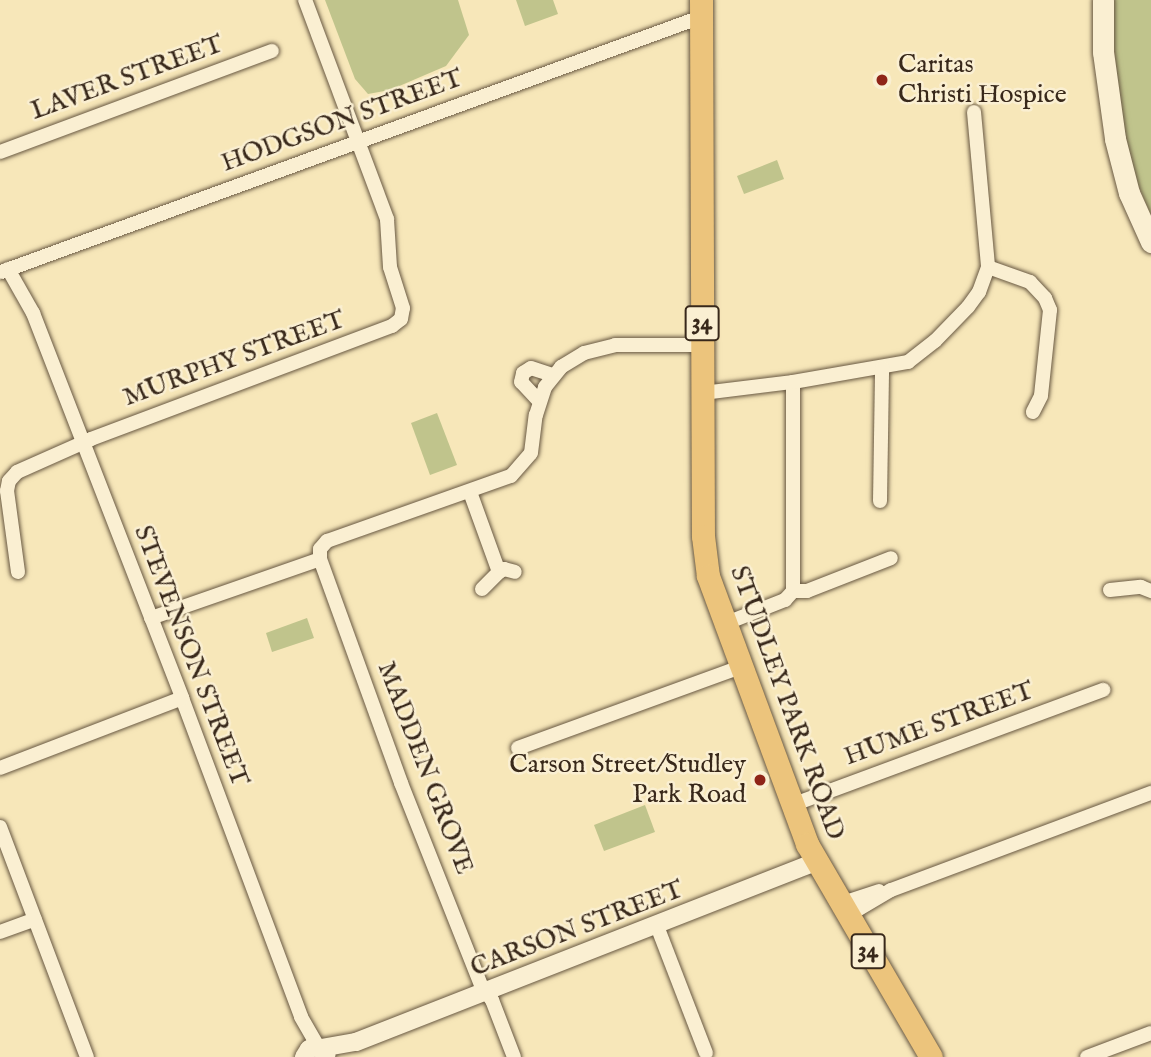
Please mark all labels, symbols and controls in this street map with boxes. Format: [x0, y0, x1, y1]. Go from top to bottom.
street label: LAVER STREET [27, 29, 227, 127]
place label: Caritas Christi Hospice [898, 49, 1067, 110]
street label: HODGSON STREET [217, 63, 467, 179]
marker: Caritas Christi Hospice [872, 70, 892, 90]
road number: 34 [684, 302, 720, 344]
street label: MURPHY STREET [119, 304, 349, 414]
street label: STEVENSON STREET [127, 521, 255, 791]
street label: STUDLEY PARK ROAD [723, 562, 851, 844]
street label: MADDEN GROVE [370, 657, 480, 879]
street label: HUME STREET [840, 675, 1038, 773]
place label: Carson Street/Studley Park Road [509, 749, 746, 810]
marker: Carson Street/Studley Park Road [752, 772, 768, 788]
street label: CARSON STREET [466, 874, 688, 984]
road number: 34 [850, 931, 886, 972]

